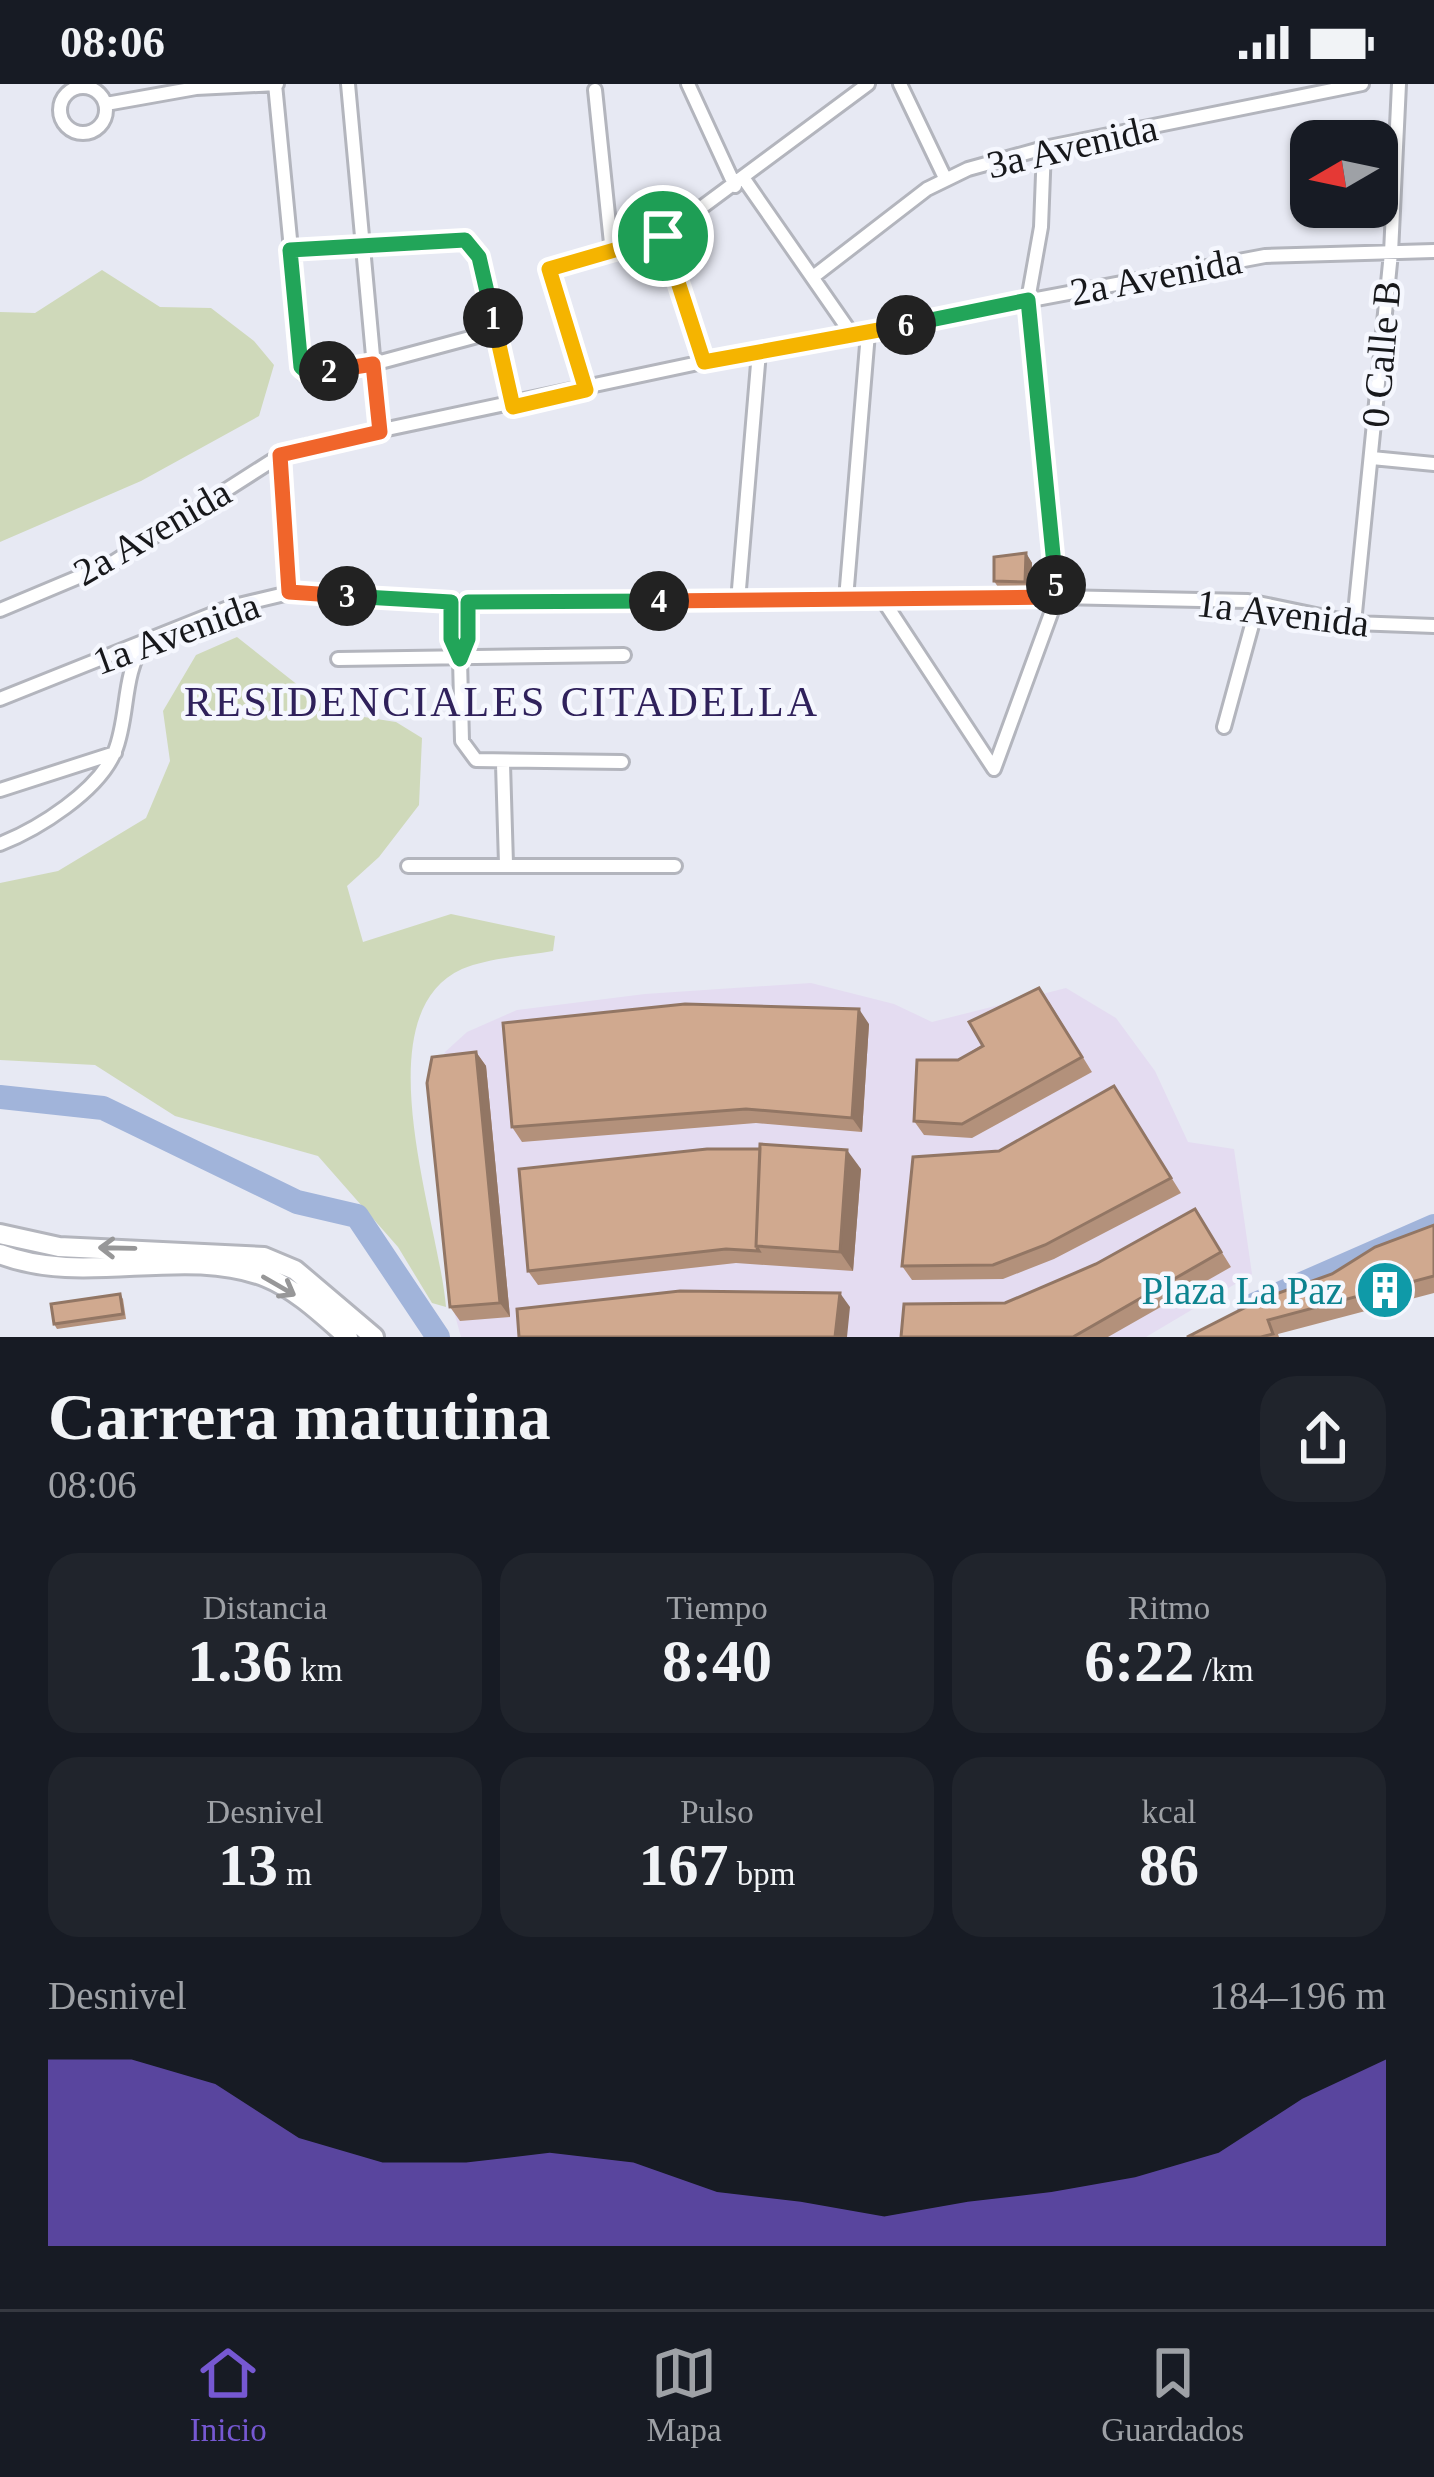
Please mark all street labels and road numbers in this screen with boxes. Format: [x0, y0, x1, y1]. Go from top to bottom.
street label: 3a Avenida [983, 106, 1161, 186]
street label: 2a Avenida [1067, 238, 1245, 314]
street label: 0 Calle B [1353, 279, 1409, 429]
street label: 2a Avenida [66, 470, 238, 594]
street label: 1a Avenida [1194, 581, 1372, 645]
street label: 1a Avenida [87, 583, 265, 683]

